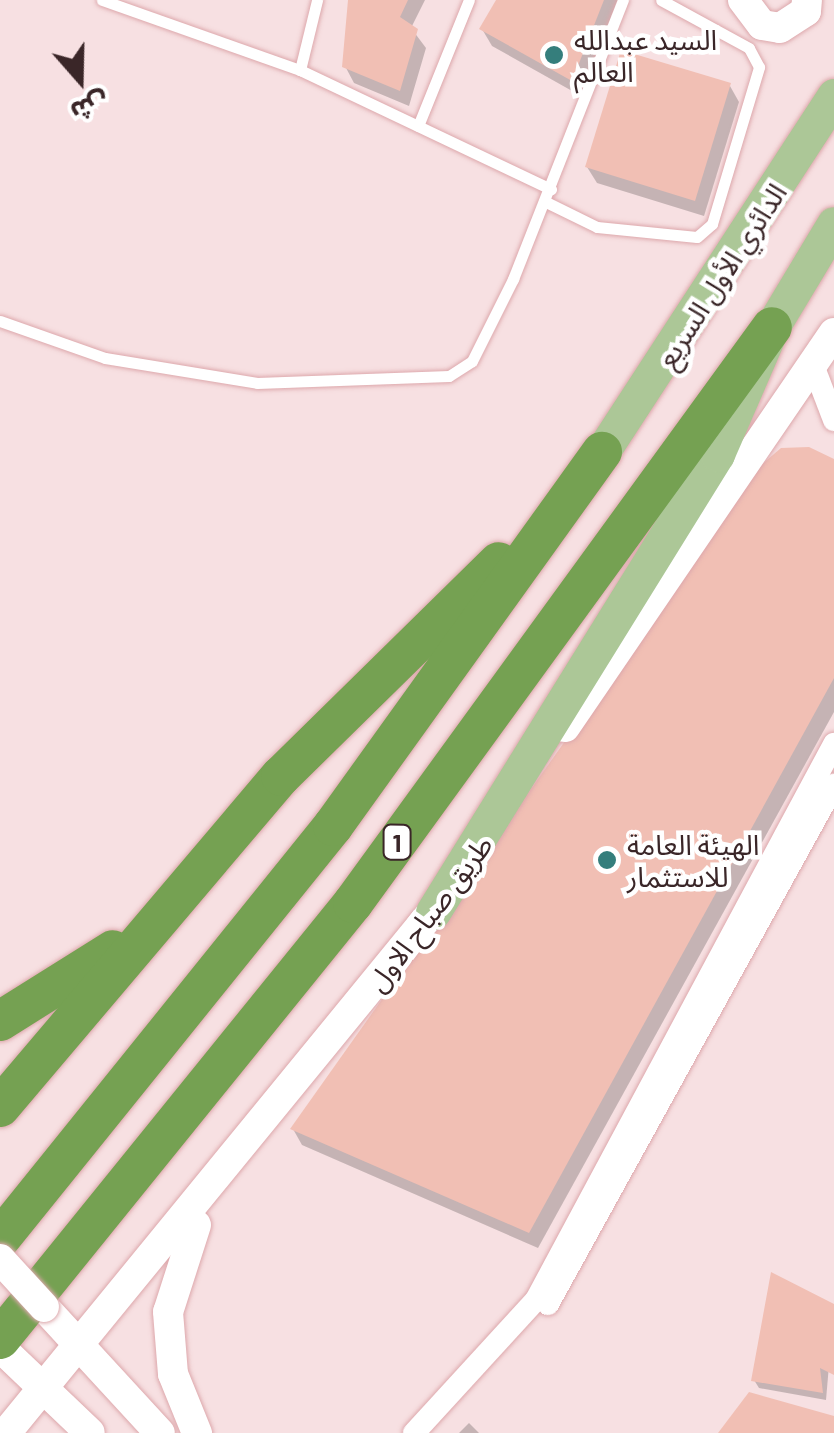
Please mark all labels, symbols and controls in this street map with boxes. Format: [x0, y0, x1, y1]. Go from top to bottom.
place label: السيد عبدالله العالم [574, 22, 717, 88]
north arrow [30, 30, 130, 130]
marker: السيد عبدالله العالم [543, 44, 565, 66]
text: ش [66, 86, 114, 131]
street label: الدائري الأول السريع [649, 177, 793, 373]
road number: 1 [382, 822, 412, 862]
place label: الهيئة العامة للاستثمار [627, 827, 759, 893]
street label: طريق صباح الاول [359, 828, 499, 998]
marker: الهيئة العامة للاستثمار [596, 849, 618, 871]

